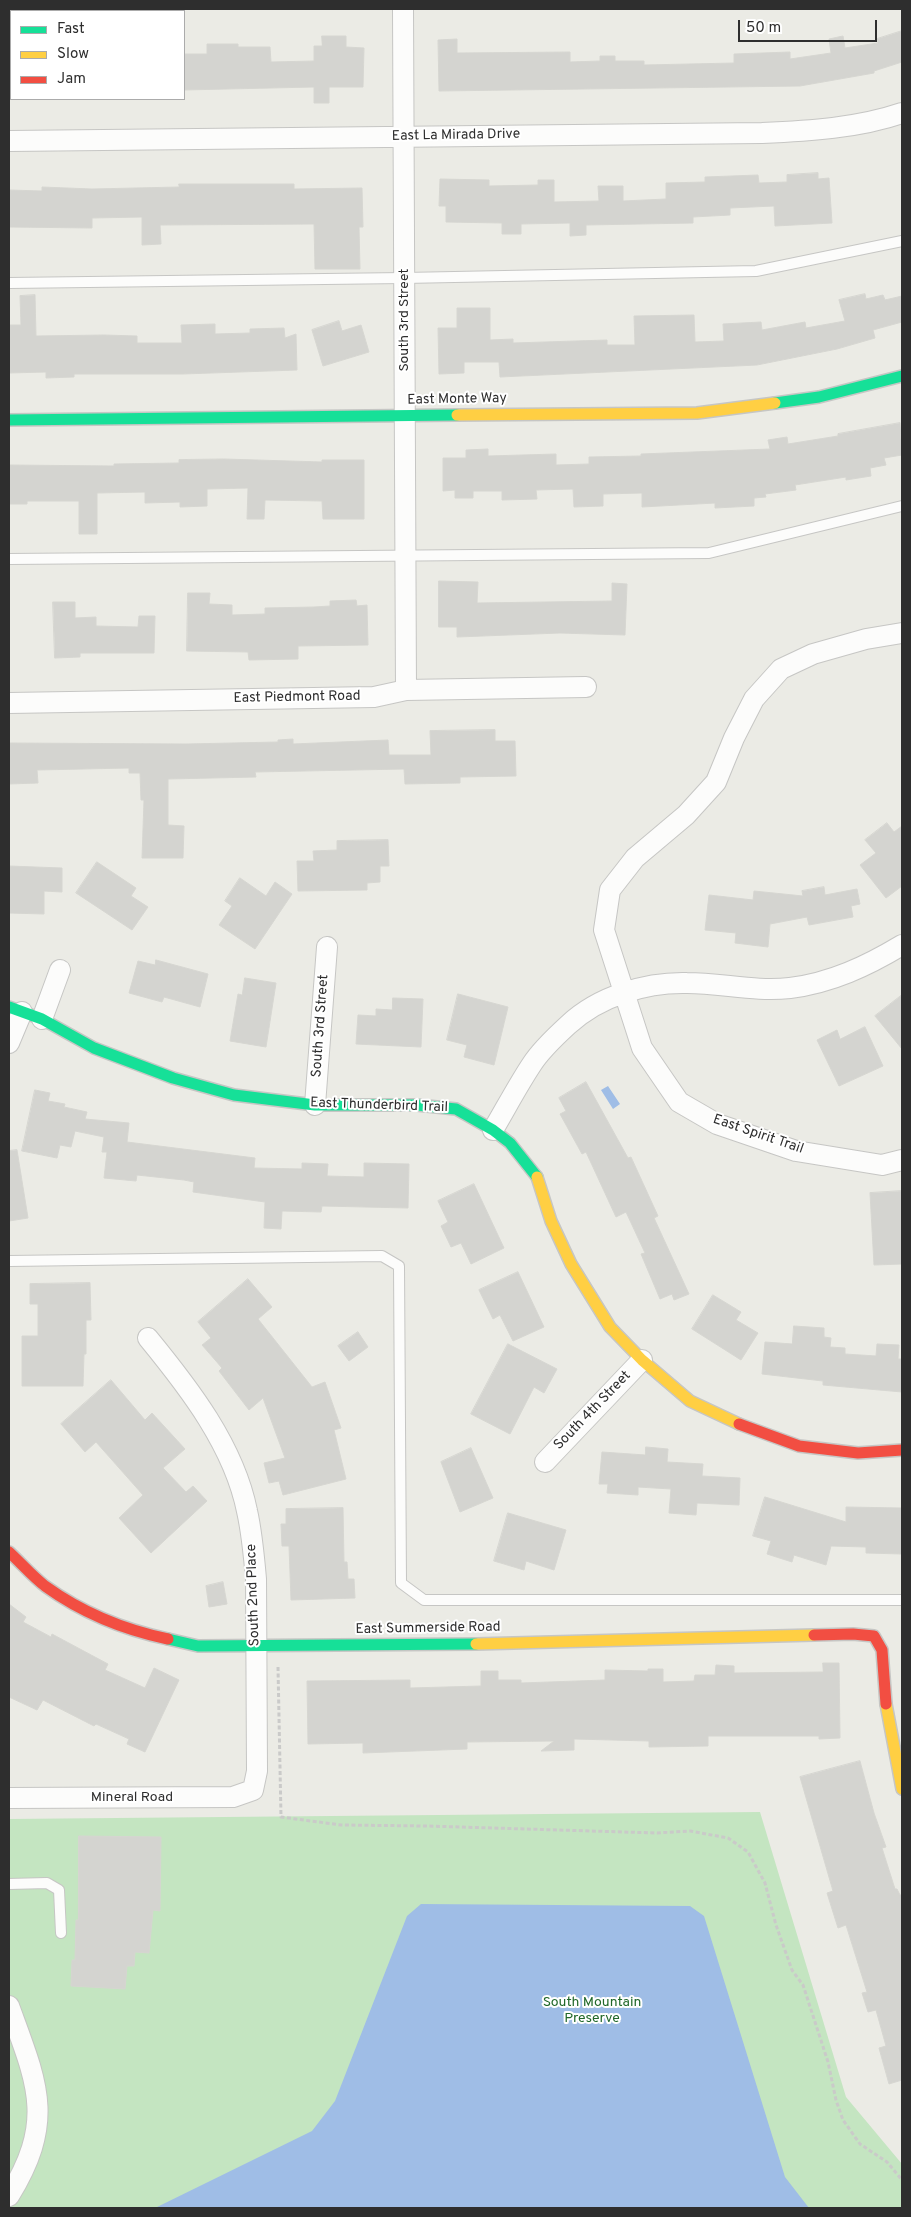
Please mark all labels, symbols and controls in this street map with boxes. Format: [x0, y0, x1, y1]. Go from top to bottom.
legend [10, 10, 185, 100]
scale bar [741, 10, 880, 42]
text: 50 m [746, 19, 781, 38]
text: Fast [57, 20, 85, 39]
text: Slow [57, 45, 89, 64]
text: Jam [57, 70, 86, 89]
street label: East La Mirada Drive [392, 126, 520, 146]
street label: South 3rd Street [397, 268, 413, 372]
street label: East Monte Way [407, 391, 507, 409]
street label: East Piedmont Road [233, 688, 361, 708]
street label: South 3rd Street [309, 974, 333, 1078]
street label: East Thunderbird Trail [310, 1095, 448, 1117]
street label: East Spirit Trail [710, 1112, 806, 1158]
street label: South 4th Street [551, 1368, 635, 1454]
street label: South 2nd Place [244, 1543, 264, 1647]
street label: East Summerside Road [355, 1619, 501, 1639]
street label: Mineral Road [91, 1790, 173, 1806]
park label: South Mountain Preserve [543, 1995, 641, 2028]

